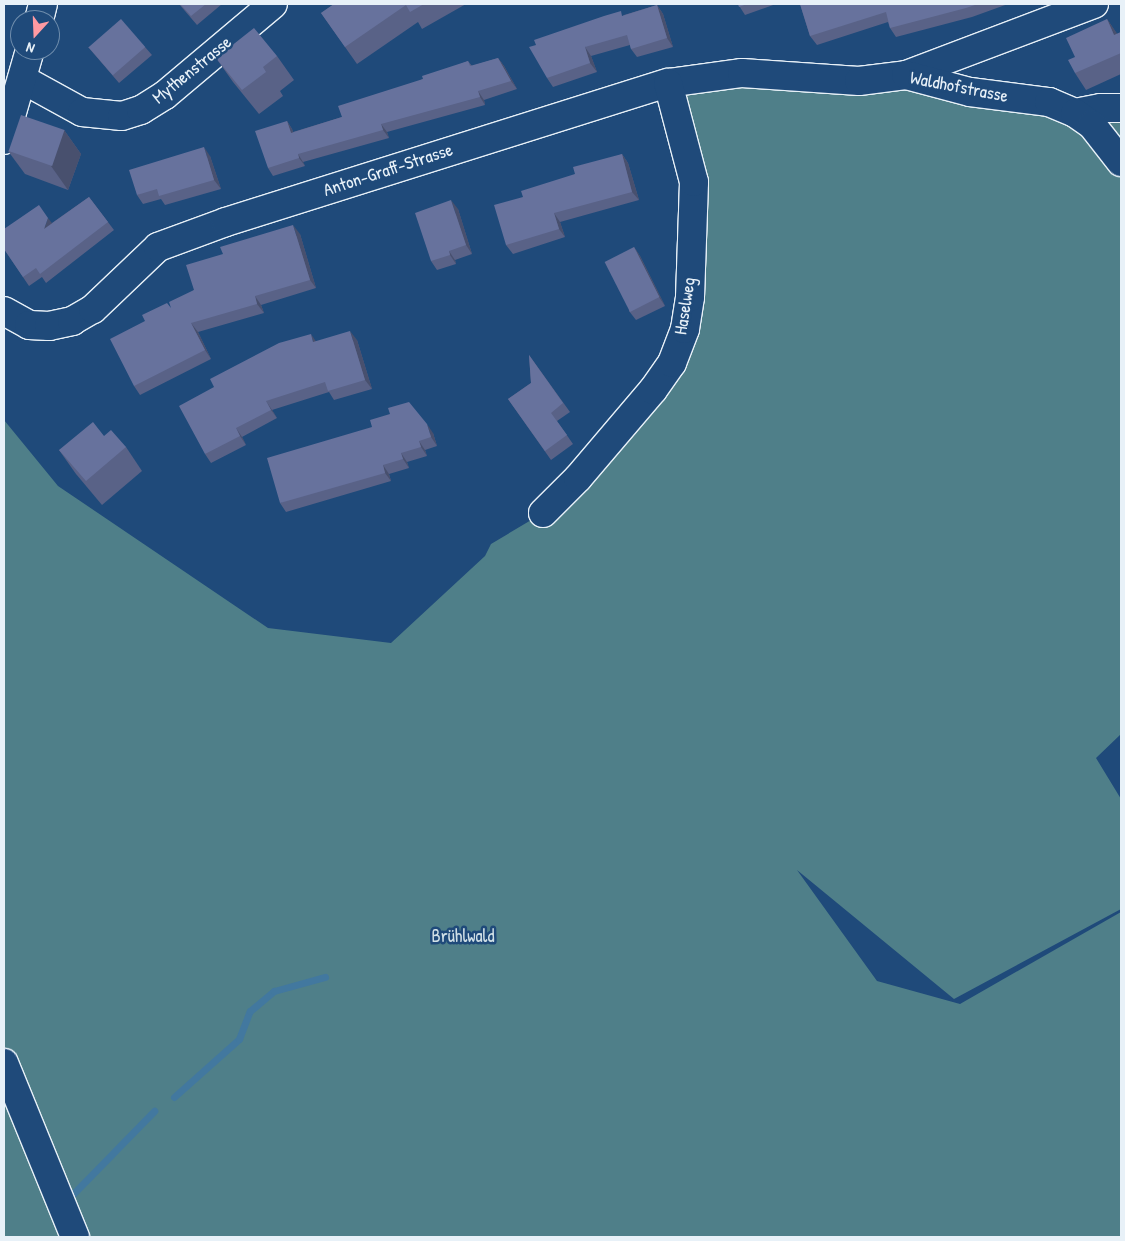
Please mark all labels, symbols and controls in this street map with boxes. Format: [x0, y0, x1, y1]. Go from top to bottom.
north arrow [10, 10, 60, 60]
street label: Mythenstrasse [148, 32, 236, 108]
text: N [23, 38, 37, 59]
street label: Waldhofstrasse [908, 67, 1010, 107]
street label: Anton-Graff-Strasse [321, 139, 455, 201]
street label: Haselweg [670, 276, 700, 336]
park label: Brühlwald [432, 925, 494, 947]

